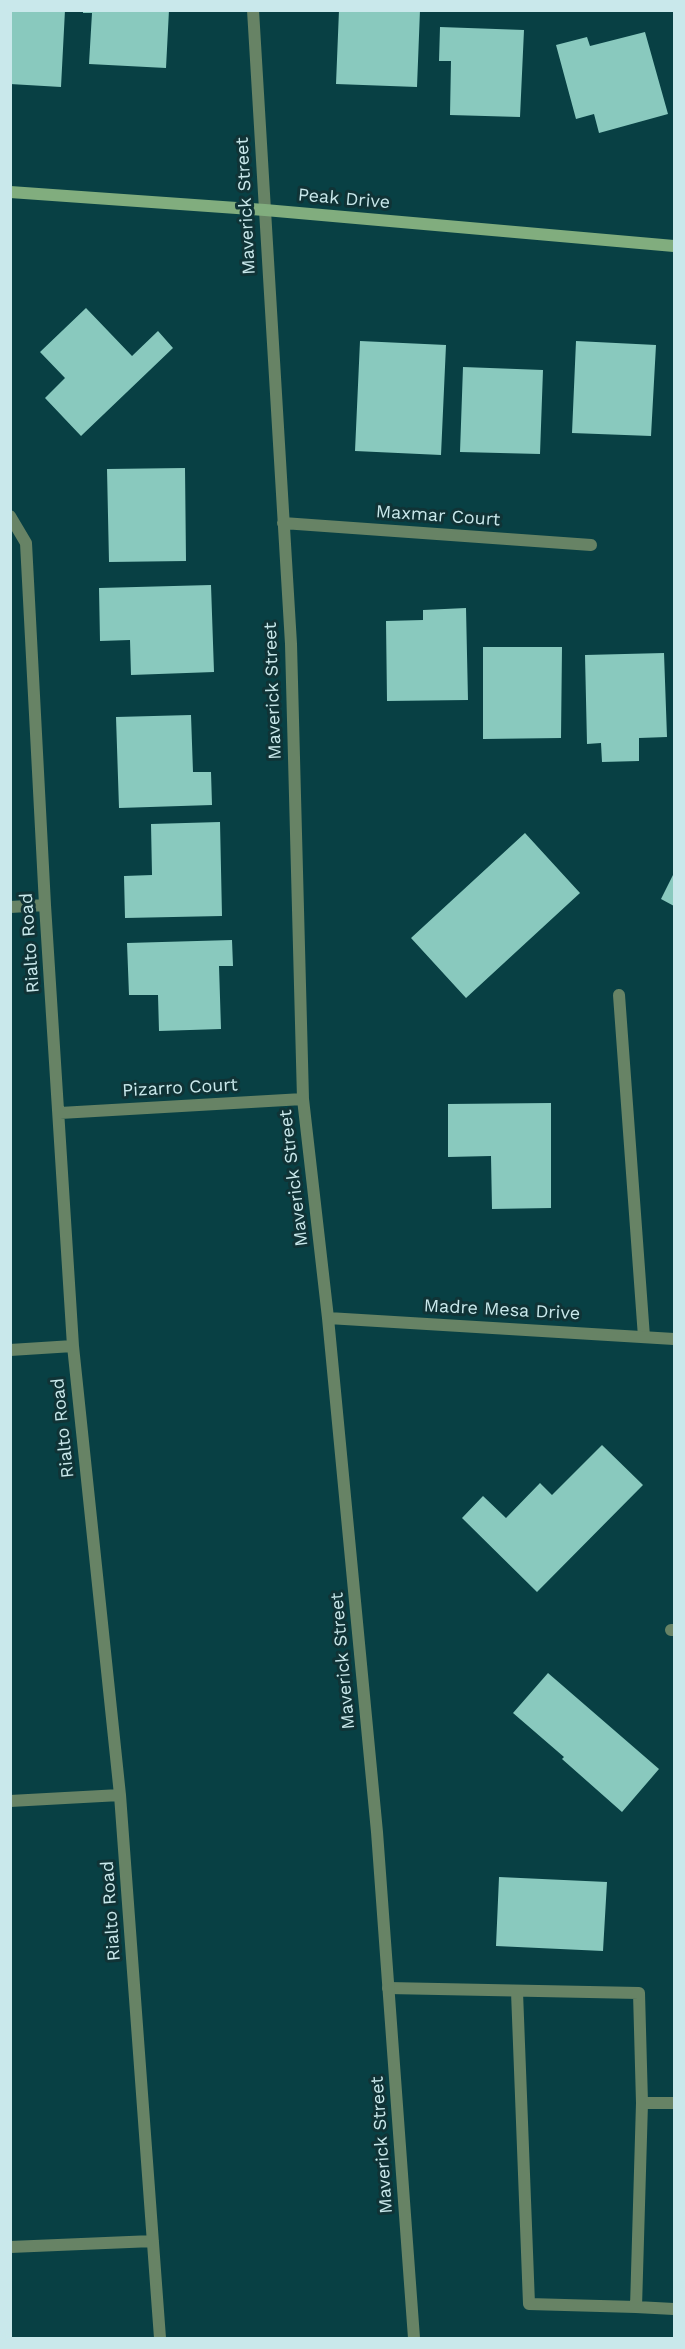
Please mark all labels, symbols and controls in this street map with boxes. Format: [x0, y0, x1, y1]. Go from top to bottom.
street label: Maverick Street [232, 137, 260, 275]
street label: Peak Drive [297, 184, 391, 214]
street label: Maxmar Court [375, 501, 501, 531]
street label: Maverick Street [260, 622, 286, 760]
street label: Rialto Road [16, 892, 44, 994]
street label: Pizarro Court [122, 1074, 238, 1102]
street label: Maverick Street [275, 1108, 313, 1248]
street label: Madre Mesa Drive [423, 1295, 581, 1325]
street label: Rialto Road [47, 1377, 79, 1479]
street label: Maverick Street [326, 1592, 360, 1730]
street label: Rialto Road [97, 1860, 125, 1962]
street label: Maverick Street [366, 2076, 398, 2214]

